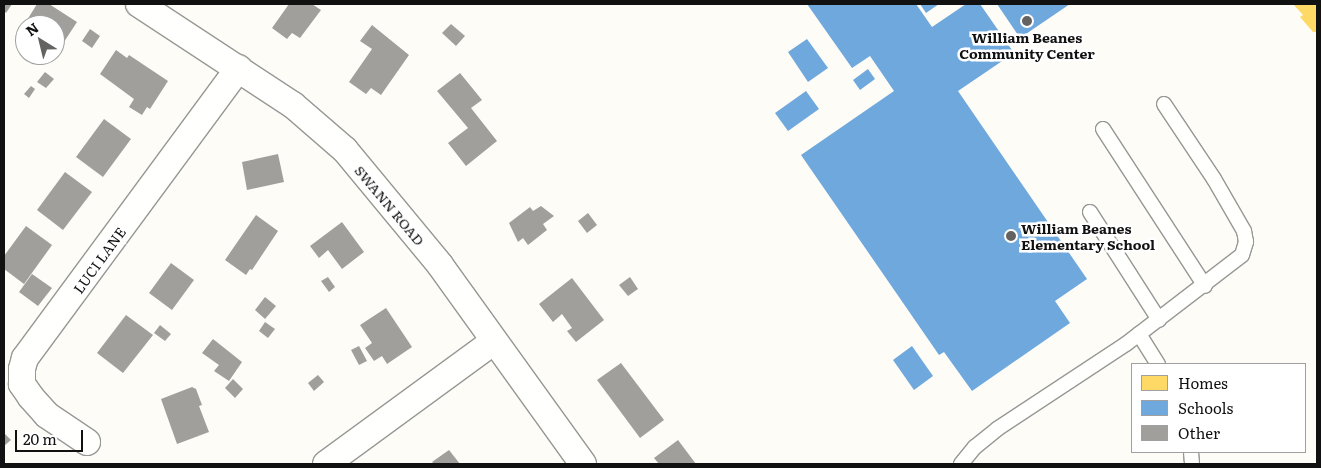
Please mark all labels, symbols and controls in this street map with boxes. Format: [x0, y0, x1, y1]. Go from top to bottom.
north arrow [15, 15, 65, 65]
marker: William Beanes Community Center [1021, 15, 1033, 27]
text: N [21, 17, 42, 40]
place label: William Beanes Community Center [959, 29, 1095, 62]
street label: SWANN ROAD [352, 162, 428, 248]
place label: William Beanes Elementary School [1021, 220, 1155, 252]
street label: LUCI LANE [69, 224, 129, 296]
marker: William Beanes Elementary School [1005, 230, 1017, 242]
legend [1131, 363, 1306, 453]
text: Homes [1178, 371, 1228, 394]
text: Schools [1178, 396, 1233, 419]
scale bar [18, 420, 85, 452]
text: Other [1178, 421, 1220, 444]
text: 20 m [23, 427, 57, 450]

